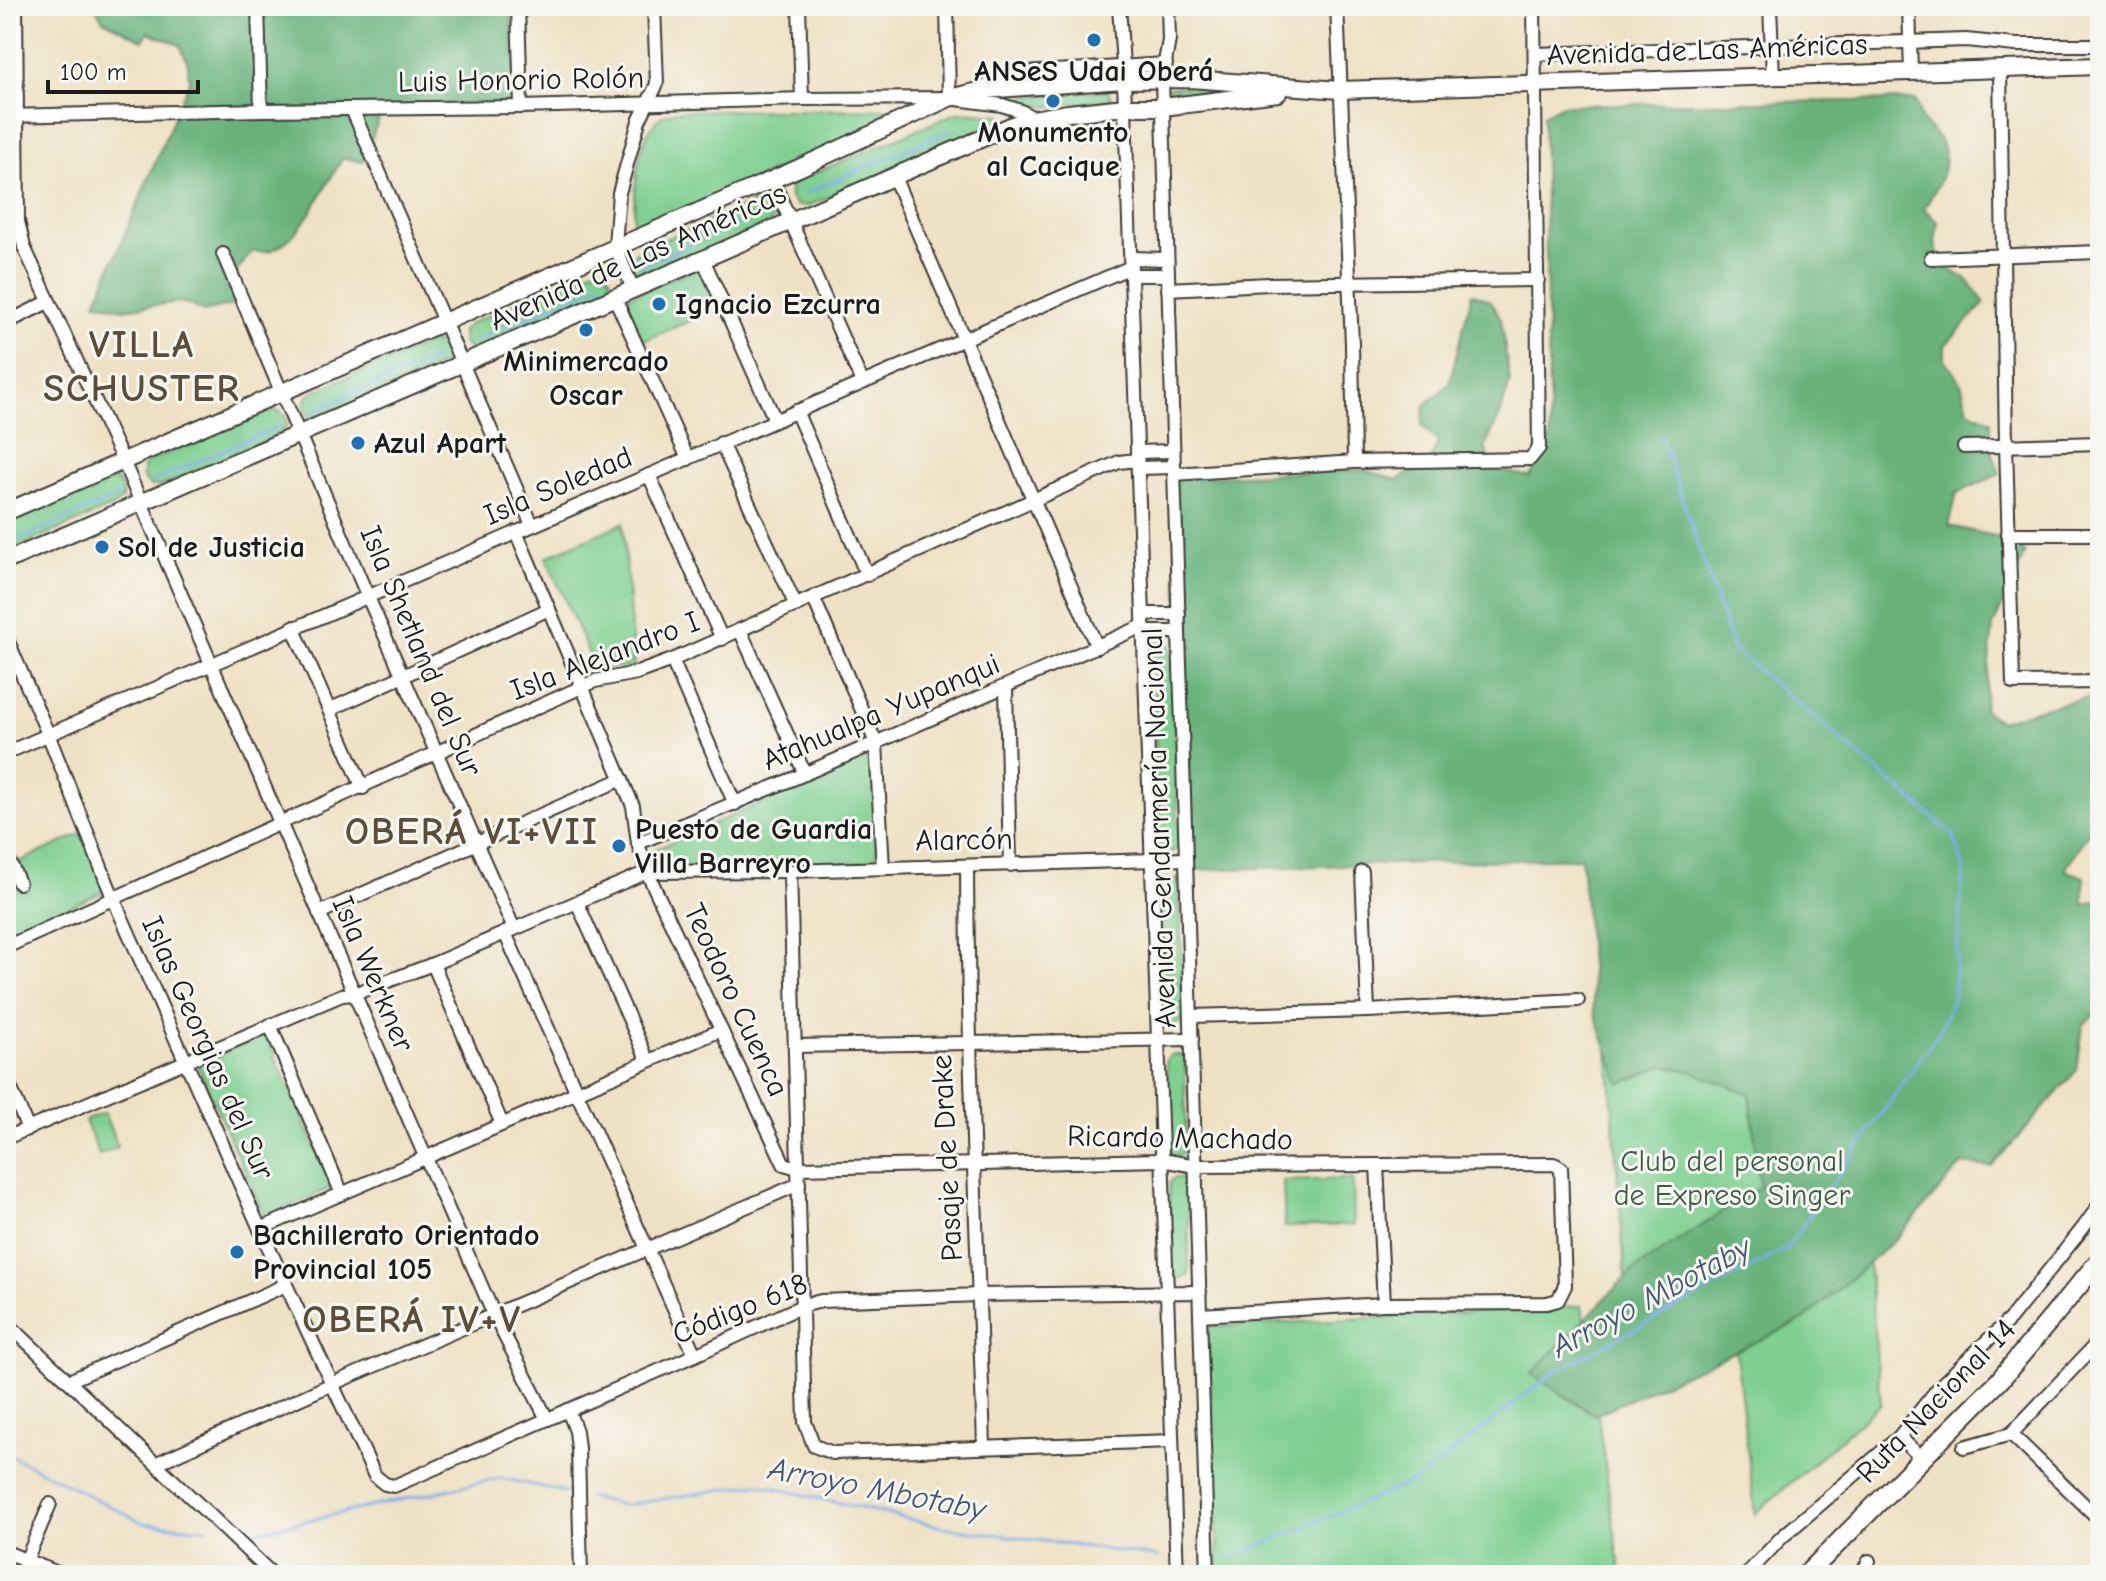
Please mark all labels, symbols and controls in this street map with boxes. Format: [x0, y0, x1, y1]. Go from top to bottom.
street label: Avenida de Las Américas [1546, 27, 1868, 73]
marker: ANSeS Udai Oberá [1085, 31, 1103, 49]
scale bar [48, 44, 198, 94]
place label: ANSeS Udai Oberá [974, 54, 1214, 89]
text: 100 m [60, 58, 127, 86]
street label: Luis Honorio Rolón [398, 60, 644, 100]
marker: Monumento al Cacique [1044, 92, 1062, 110]
place label: Monumento al Cacique [977, 115, 1129, 184]
street label: Avenida de Las Américas [484, 176, 792, 338]
place label: Ignacio Ezcurra [675, 287, 881, 322]
marker: Ignacio Ezcurra [650, 295, 668, 313]
marker: Minimercado Oscar [577, 321, 595, 339]
district label: VILLA SCHUSTER [43, 323, 241, 411]
place label: Minimercado Oscar [503, 344, 669, 413]
place label: Azul Apart [374, 426, 507, 461]
marker: Azul Apart [349, 434, 367, 452]
street label: Isla Soledad [479, 439, 637, 533]
street label: Isla Shetland del Sur [352, 521, 490, 781]
place label: Sol de Justicia [118, 530, 305, 565]
marker: Sol de Justicia [93, 538, 111, 556]
street label: Isla Alejandro I [506, 604, 704, 708]
street label: Avenida Gendarmería Nacional [1135, 627, 1183, 1029]
street label: Atahualpa Yupanqui [757, 646, 1005, 778]
district label: OBERÁ VI+VII [345, 809, 599, 854]
place label: Puesto de Guardia Villa Barreyro [635, 812, 872, 881]
street label: Alarcón [915, 822, 1013, 858]
marker: Puesto de Guardia Villa Barreyro [610, 837, 628, 855]
street label: Isla Werkner [325, 891, 421, 1057]
street label: Teodoro Cuenca [676, 898, 796, 1102]
street label: Islas Georgias del Sur [134, 911, 282, 1185]
street label: Pasaje de Drake [924, 1054, 970, 1262]
street label: Ricardo Machado [1067, 1119, 1293, 1157]
park label: Club del personal de Expreso Singer [1614, 1144, 1850, 1213]
place label: Bachillerato Orientado Provincial 105 [253, 1218, 540, 1287]
water label: Arroyo Mbotaby [1544, 1228, 1758, 1366]
marker: Bachillerato Orientado Provincial 105 [228, 1243, 246, 1261]
street label: Código 618 [667, 1266, 813, 1352]
district label: OBERÁ IV+V [302, 1297, 522, 1342]
street label: Ruta Nacional 14 [1849, 1312, 2023, 1490]
water label: Arroyo Mbotaby [764, 1450, 990, 1529]

